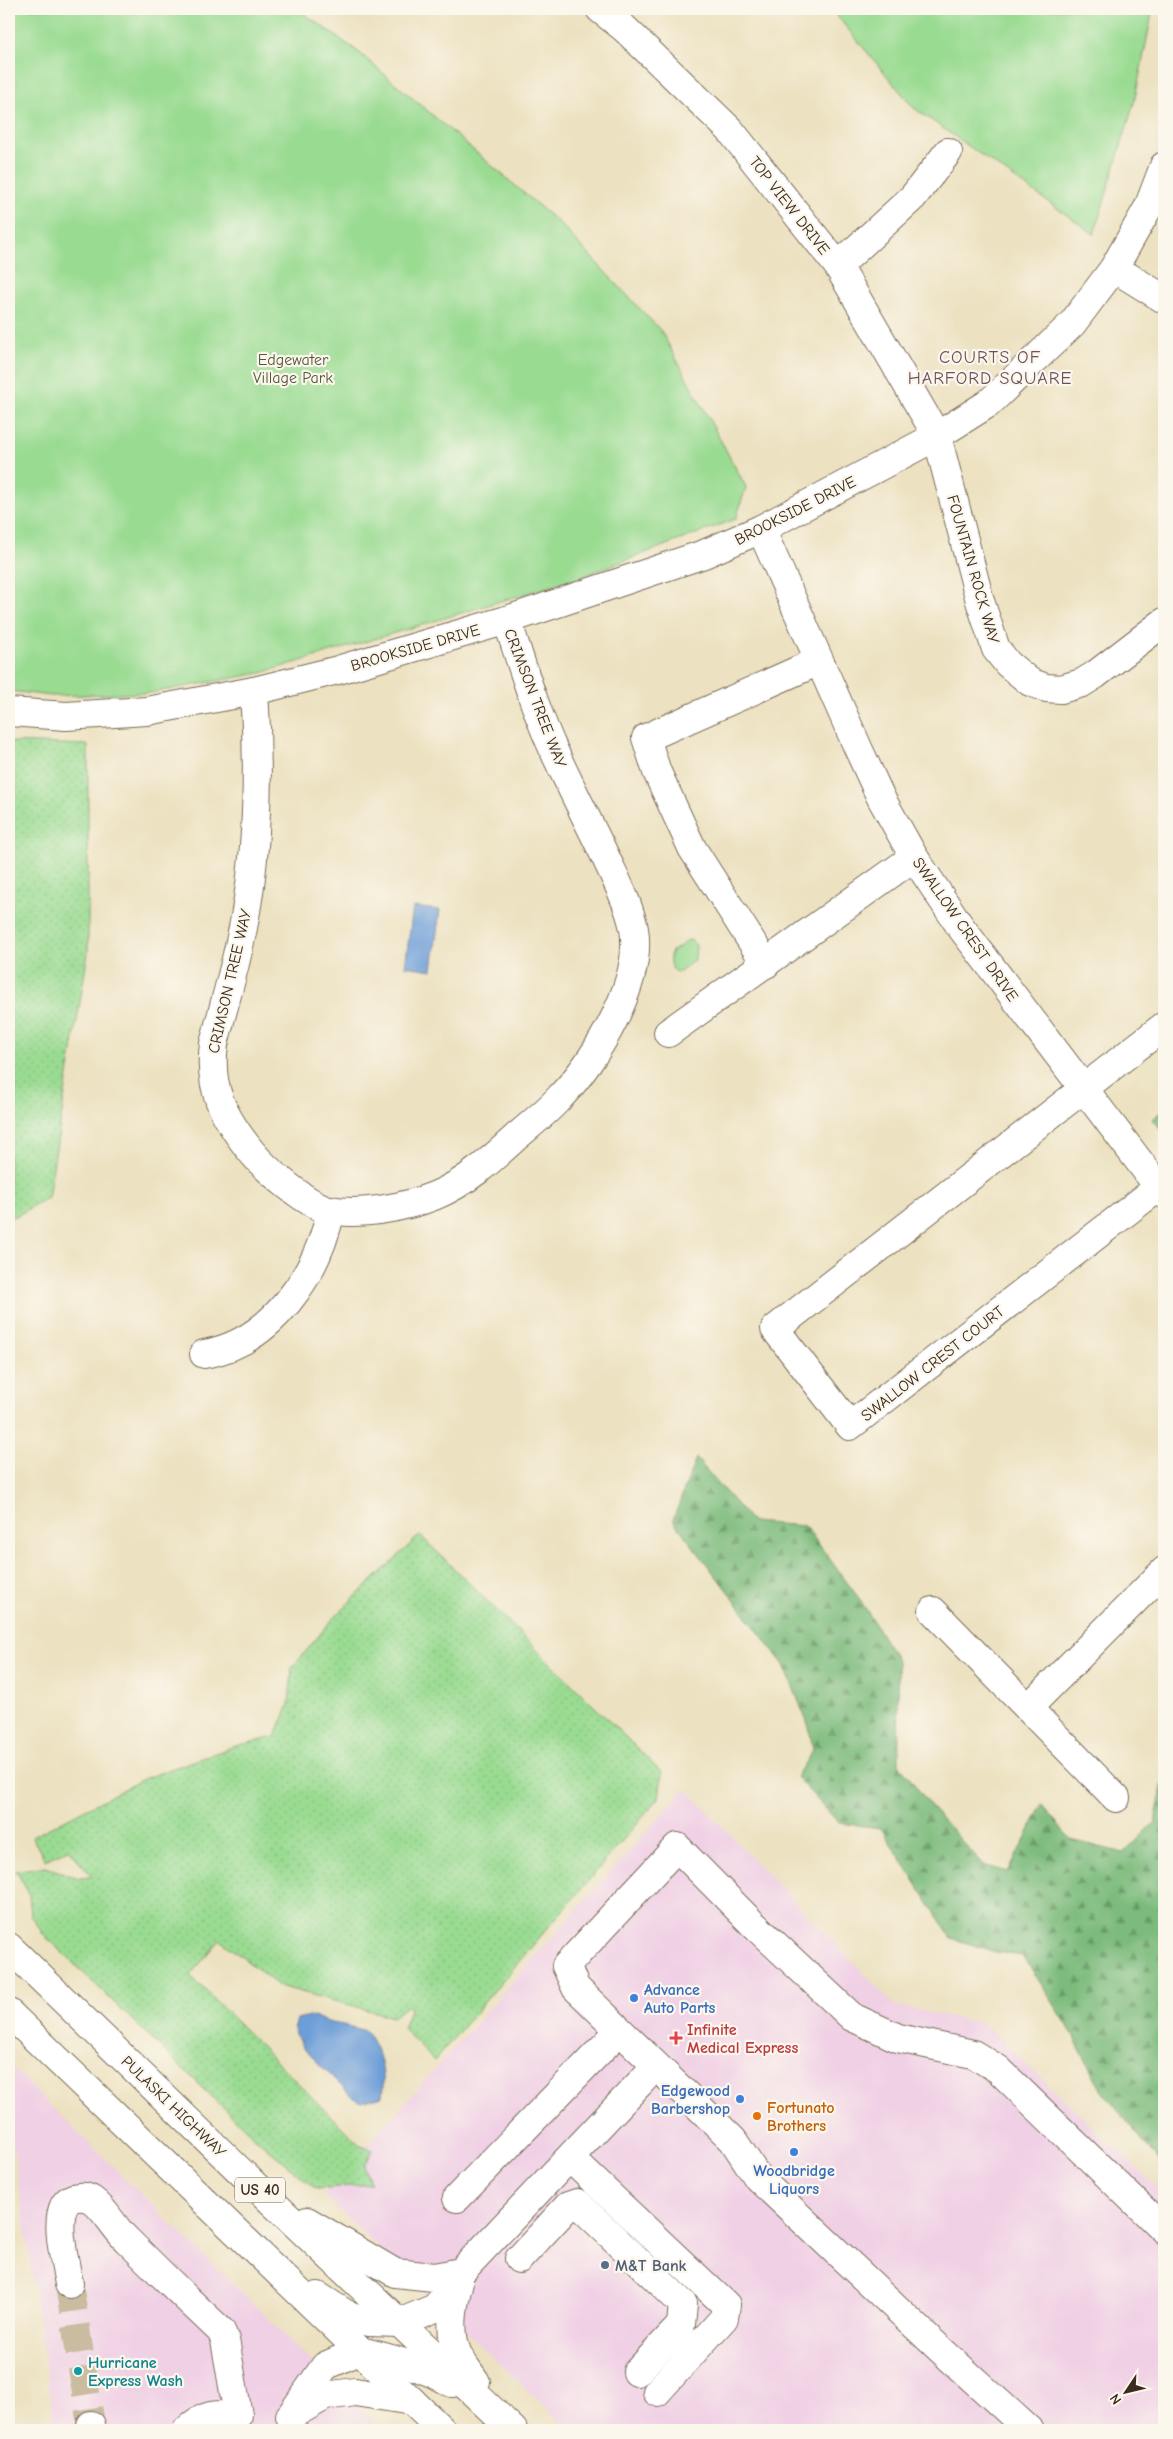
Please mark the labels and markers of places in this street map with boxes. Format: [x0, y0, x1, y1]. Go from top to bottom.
place label: Advance Auto Parts [644, 1981, 716, 2017]
marker: Advance Auto Parts [628, 1992, 640, 2004]
place label: Infinite Medical Express [687, 2021, 798, 2057]
marker: Infinite Medical Express [669, 2031, 683, 2045]
place label: Edgewood Barbershop [651, 2082, 730, 2118]
marker: Edgewood Barbershop [734, 2093, 746, 2105]
place label: Fortunato Brothers [767, 2099, 835, 2135]
marker: Fortunato Brothers [751, 2110, 763, 2122]
marker: Woodbridge Liquors [788, 2146, 800, 2158]
place label: Woodbridge Liquors [753, 2162, 835, 2198]
place label: M&T Bank [615, 2257, 687, 2275]
marker: M&T Bank [599, 2259, 611, 2271]
place label: Hurricane Express Wash [88, 2354, 183, 2390]
marker: Hurricane Express Wash [72, 2365, 84, 2377]

